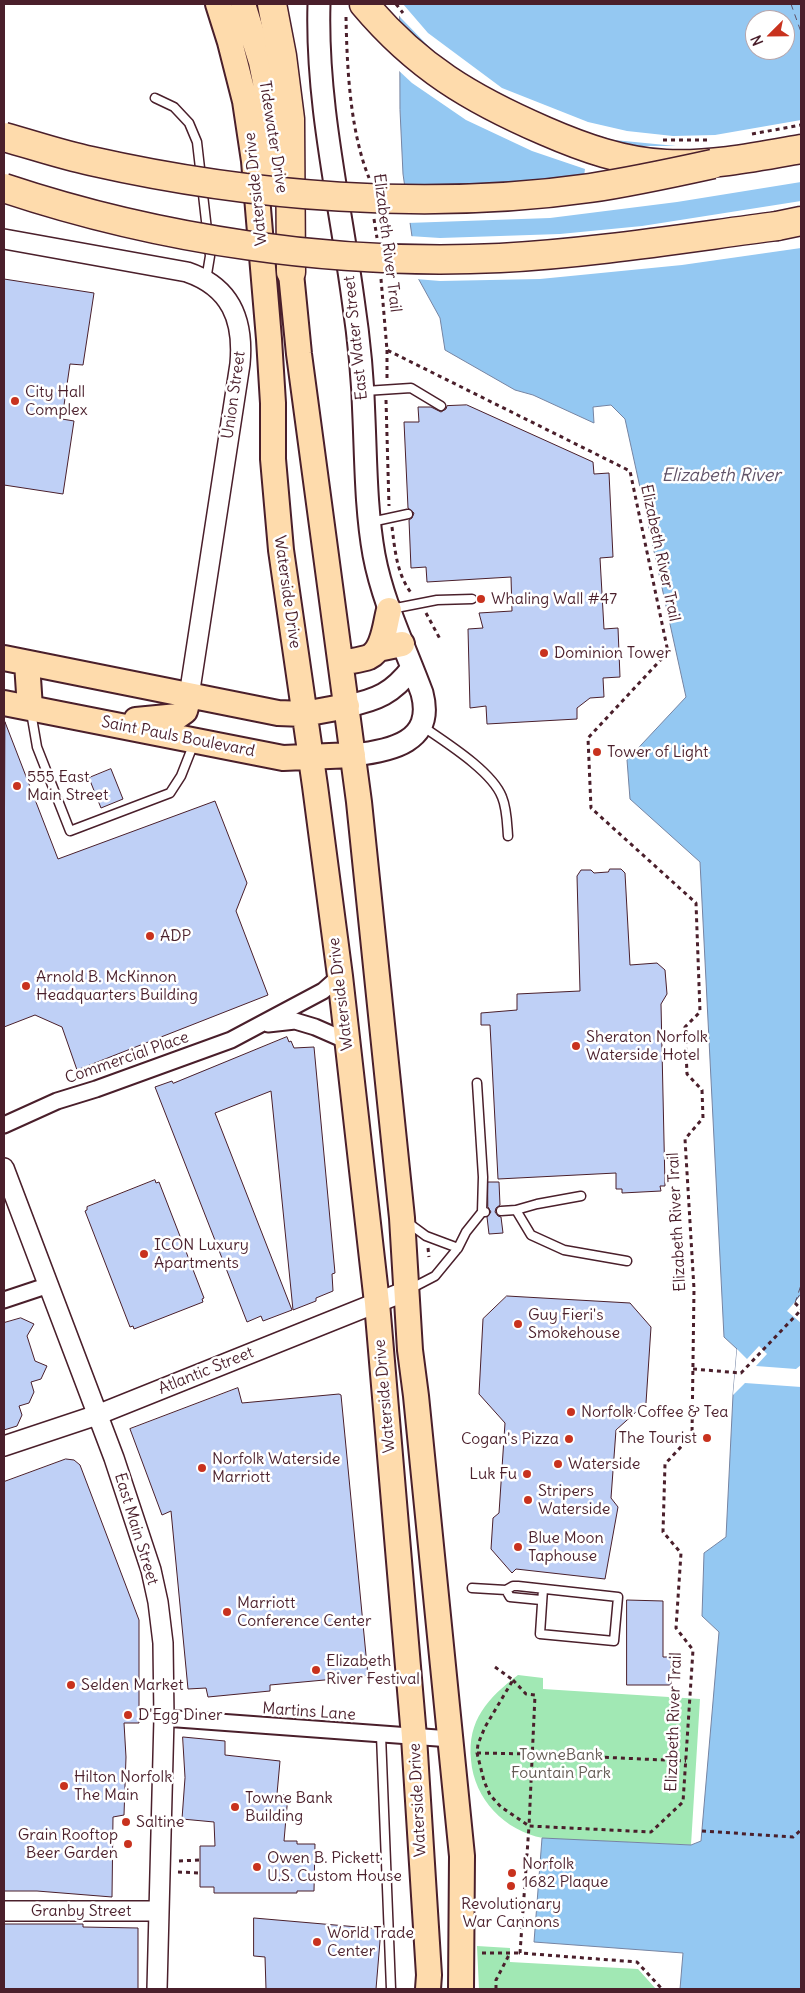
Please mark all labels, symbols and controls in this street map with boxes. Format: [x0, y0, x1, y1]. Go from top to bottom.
north arrow [745, 10, 795, 60]
text: N [747, 32, 767, 48]
street label: Tidewater Drive [255, 79, 291, 195]
street label: Waterside Drive [240, 131, 272, 247]
street label: Elizabeth River Trail [369, 173, 405, 313]
street label: East Water Street [340, 275, 372, 401]
street label: Union Street [218, 350, 250, 440]
place label: City Hall Complex [25, 382, 88, 420]
marker: City Hall Complex [9, 395, 21, 407]
water label: Elizabeth River [661, 465, 781, 487]
street label: Elizabeth River Trail [636, 483, 684, 623]
street label: Waterside Drive [270, 534, 304, 650]
place label: Whaling Wall #47 [491, 589, 617, 609]
marker: Whaling Wall #47 [475, 593, 487, 605]
place label: Dominion Tower [554, 643, 671, 663]
marker: Dominion Tower [538, 647, 550, 659]
street label: Saint Pauls Boulevard [100, 713, 256, 761]
place label: Tower of Light [607, 742, 708, 762]
marker: Tower of Light [591, 746, 603, 758]
place label: 555 East Main Street [27, 767, 108, 805]
marker: 555 East Main Street [11, 780, 23, 792]
place label: ADP [160, 926, 191, 946]
marker: ADP [144, 930, 156, 942]
street label: Waterside Drive [325, 936, 357, 1052]
place label: Arnold B. McKinnon Headquarters Building [36, 967, 198, 1005]
marker: Arnold B. McKinnon Headquarters Building [20, 980, 32, 992]
place label: Sheraton Norfolk Waterside Hotel [586, 1027, 708, 1065]
street label: Commercial Place [63, 1028, 191, 1088]
marker: Sheraton Norfolk Waterside Hotel [570, 1040, 582, 1052]
street label: Elizabeth River Trail [664, 1152, 690, 1292]
place label: ICON Luxury Apartments [154, 1235, 249, 1273]
marker: ICON Luxury Apartments [138, 1248, 150, 1260]
place label: Guy Fieri's Smokehouse [528, 1305, 620, 1343]
marker: Guy Fieri's Smokehouse [512, 1318, 524, 1330]
street label: Waterside Drive [370, 1338, 400, 1454]
street label: Atlantic Street [156, 1343, 256, 1399]
place label: Norfolk Coffee & Tea [581, 1402, 728, 1422]
marker: Norfolk Coffee & Tea [565, 1406, 577, 1418]
place label: The Tourist [619, 1428, 697, 1448]
place label: Cogan's Pizza [461, 1429, 559, 1449]
marker: The Tourist [701, 1432, 713, 1444]
marker: Cogan's Pizza [563, 1433, 575, 1445]
place label: Norfolk Waterside Marriott [212, 1449, 340, 1487]
place label: Waterside [568, 1454, 640, 1474]
marker: Waterside [552, 1458, 564, 1470]
marker: Norfolk Waterside Marriott [196, 1462, 208, 1474]
place label: Luk Fu [469, 1464, 517, 1484]
marker: Luk Fu [521, 1468, 533, 1480]
street label: East Main Street [110, 1471, 162, 1587]
place label: Stripers Waterside [538, 1481, 610, 1519]
marker: Stripers Waterside [522, 1494, 534, 1506]
place label: Blue Moon Taphouse [528, 1528, 604, 1566]
marker: Blue Moon Taphouse [512, 1541, 524, 1553]
place label: Marriott Conference Center [237, 1593, 371, 1631]
marker: Marriott Conference Center [221, 1606, 233, 1618]
place label: Elizabeth River Festival [326, 1651, 420, 1689]
street label: Elizabeth River Trail [662, 1652, 686, 1792]
marker: Elizabeth River Festival [310, 1664, 322, 1676]
place label: Selden Market [81, 1675, 184, 1695]
marker: Selden Market [65, 1679, 77, 1691]
street label: Martins Lane [262, 1699, 356, 1725]
place label: D'Egg Diner [138, 1705, 223, 1725]
marker: D'Egg Diner [122, 1709, 134, 1721]
street label: Waterside Drive [405, 1743, 431, 1857]
park label: TowneBank Fountain Park [511, 1745, 611, 1783]
place label: Hilton Norfolk The Main [74, 1767, 172, 1805]
marker: Hilton Norfolk The Main [58, 1780, 70, 1792]
place label: Towne Bank Building [245, 1788, 333, 1826]
marker: Towne Bank Building [229, 1801, 241, 1813]
place label: Saltine [136, 1812, 184, 1832]
marker: Saltine [120, 1816, 132, 1828]
place label: Grain Rooftop Beer Garden [18, 1825, 118, 1863]
marker: Grain Rooftop Beer Garden [122, 1838, 134, 1850]
place label: Owen B. Pickett U.S. Custom House [267, 1848, 402, 1886]
place label: Norfolk 1682 Plaque [522, 1854, 608, 1892]
marker: Owen B. Pickett U.S. Custom House [251, 1861, 263, 1873]
marker: Norfolk 1682 Plaque [506, 1867, 518, 1879]
marker: Revolutionary War Cannons [505, 1880, 517, 1892]
place label: Revolutionary War Cannons [461, 1894, 561, 1932]
street label: Granby Street [31, 1901, 131, 1921]
place label: World Trade Center [327, 1923, 414, 1961]
marker: World Trade Center [311, 1936, 323, 1948]

